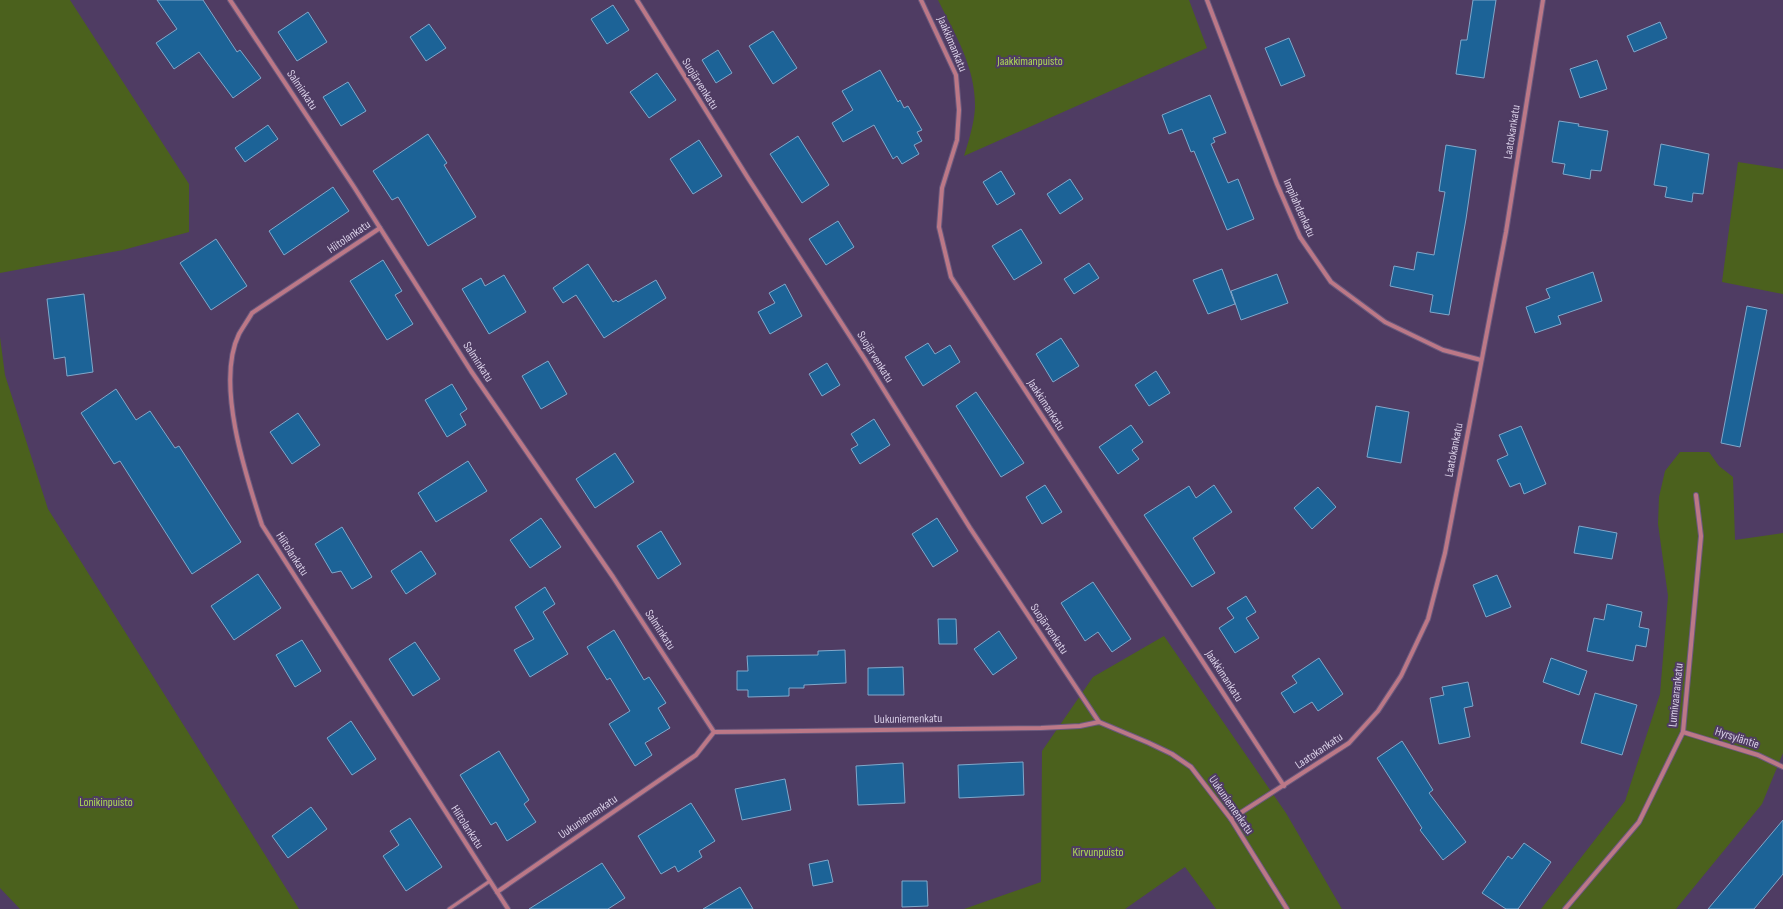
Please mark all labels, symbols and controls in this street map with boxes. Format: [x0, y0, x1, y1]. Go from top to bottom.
street label: Jaakkimankatu [933, 13, 970, 74]
park label: Jaakkimanpuisto [996, 54, 1063, 69]
street label: Suojärvenkatu [678, 55, 722, 113]
street label: Salminkatu [283, 67, 321, 113]
street label: Laatokankatu [1500, 104, 1524, 160]
street label: Impilahdenkatu [1280, 177, 1318, 239]
street label: Hiitolankatu [325, 217, 373, 257]
street label: Suojärvenkatu [853, 328, 897, 386]
street label: Salminkatu [459, 339, 497, 385]
street label: Jaakkimankatu [1023, 376, 1068, 434]
street label: Laatokankatu [1441, 422, 1467, 478]
street label: Hiitolankatu [272, 529, 312, 579]
street label: Suojärvenkatu [1027, 601, 1071, 657]
street label: Salminkatu [641, 607, 679, 653]
street label: Jaakkimankatu [1201, 647, 1246, 705]
street label: Lumivaarankatu [1665, 662, 1687, 728]
street label: Uukuniemenkatu [874, 711, 942, 727]
street label: Hyrsyläntie [1713, 724, 1761, 752]
street label: Laatokankatu [1292, 730, 1346, 772]
street label: Uukuniemenkatu [1205, 773, 1257, 837]
street label: Uukuniemenkatu [555, 792, 621, 842]
park label: Lonikinpuisto [79, 795, 133, 810]
street label: Hiitolankatu [447, 802, 487, 852]
park label: Kirvunpuisto [1072, 845, 1124, 860]

